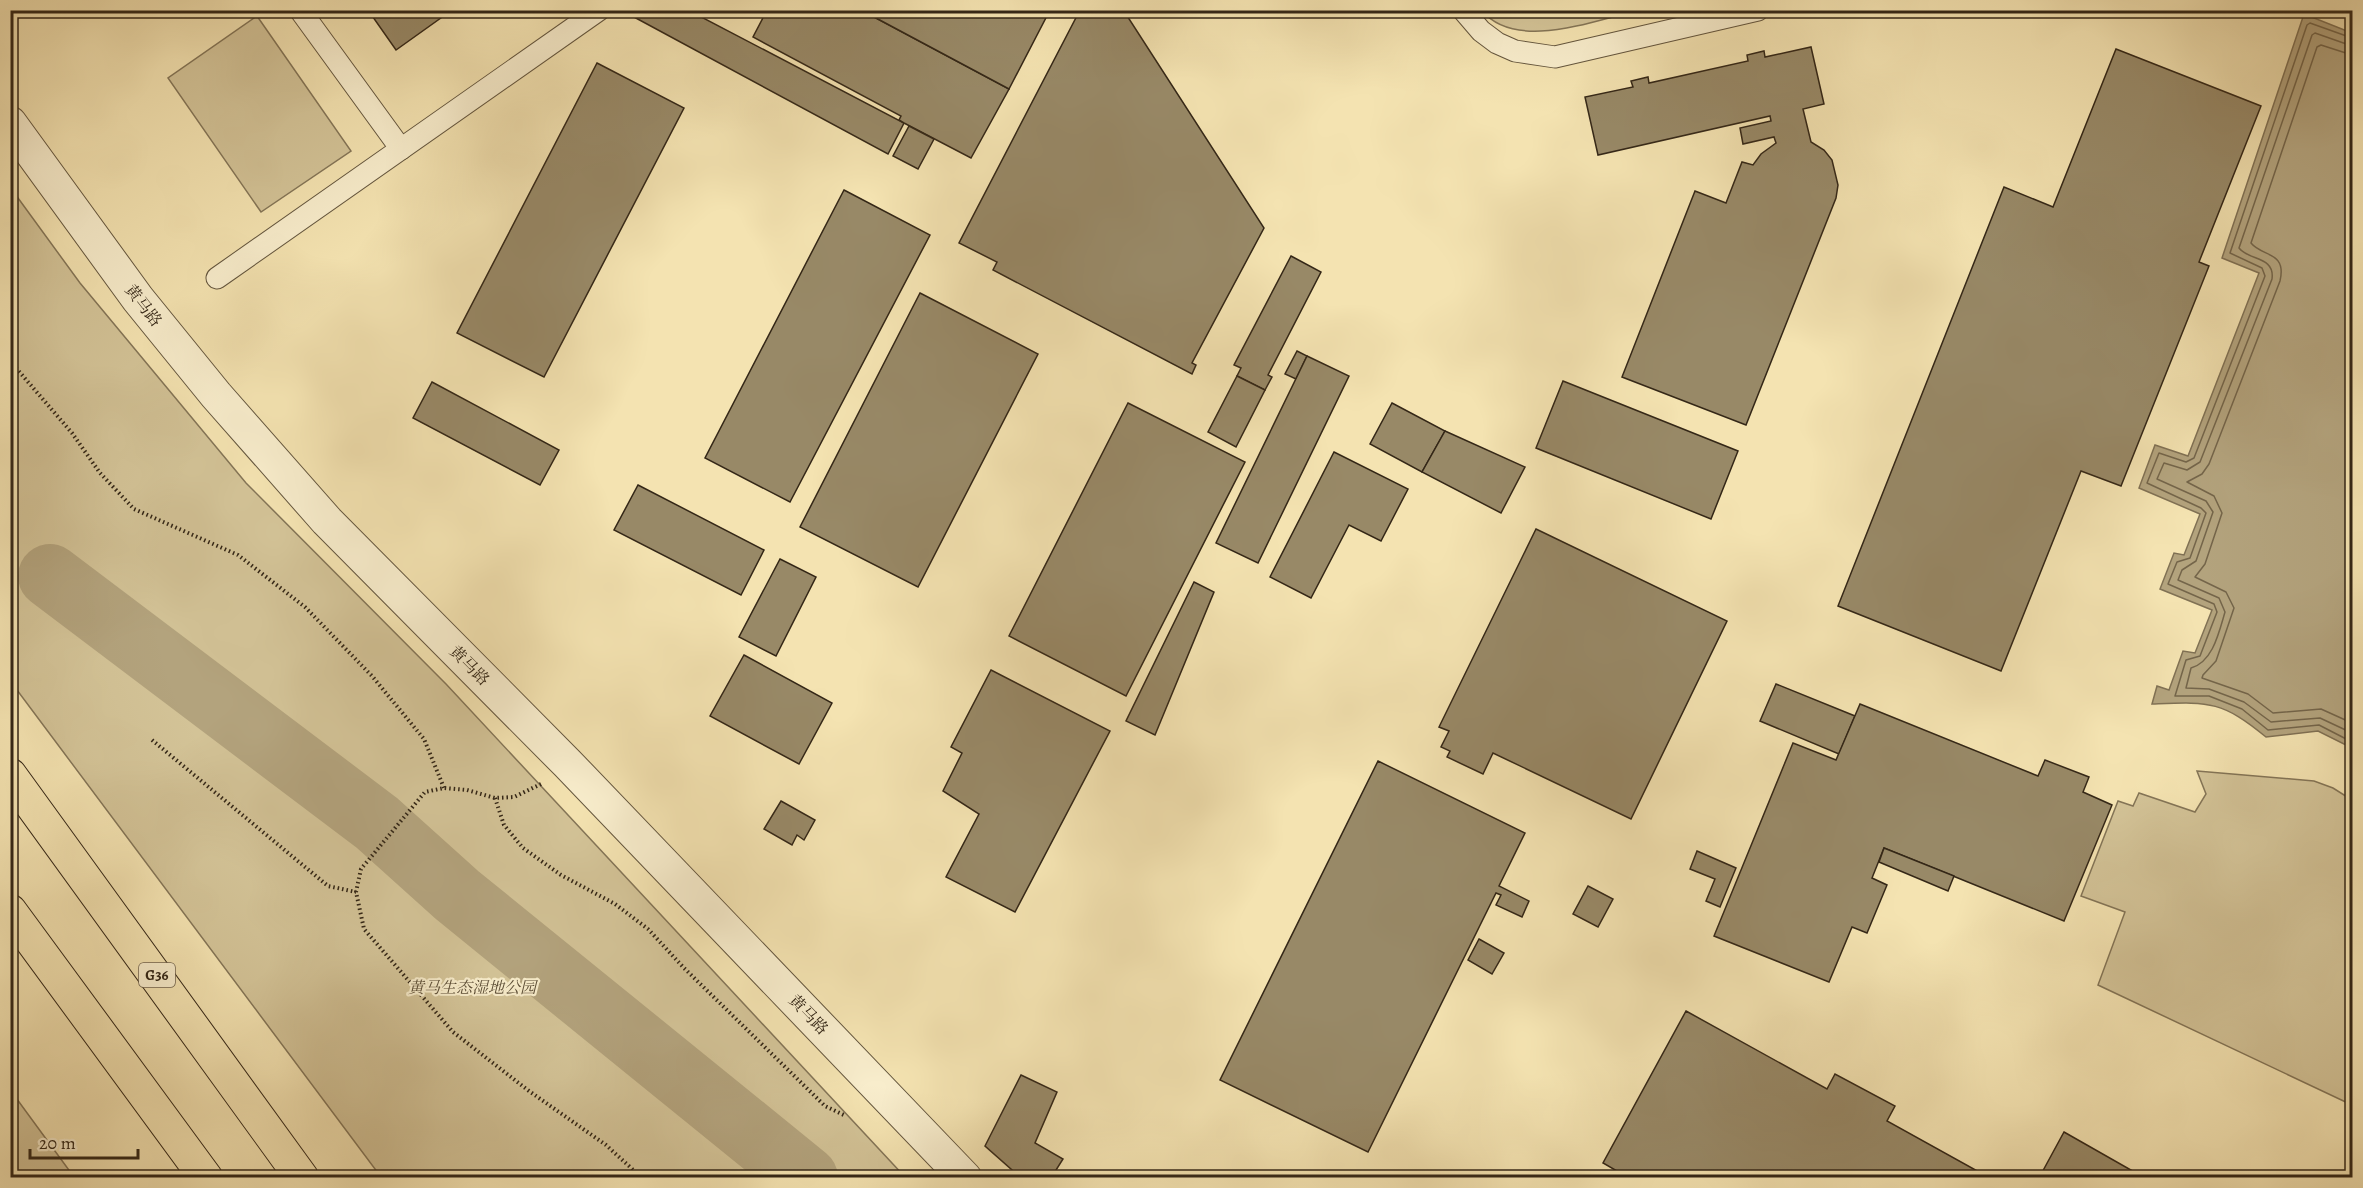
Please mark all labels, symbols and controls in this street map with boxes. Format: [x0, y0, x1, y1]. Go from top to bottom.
street label: 黄马路 [120, 280, 167, 331]
street label: 黄马路 [445, 641, 494, 690]
road number: G36 [139, 963, 175, 987]
park label: 黄马生态湿地公园 [408, 977, 539, 999]
street label: 黄马路 [784, 990, 833, 1040]
scale bar [30, 1122, 138, 1160]
text: 20 m [39, 1131, 76, 1155]

